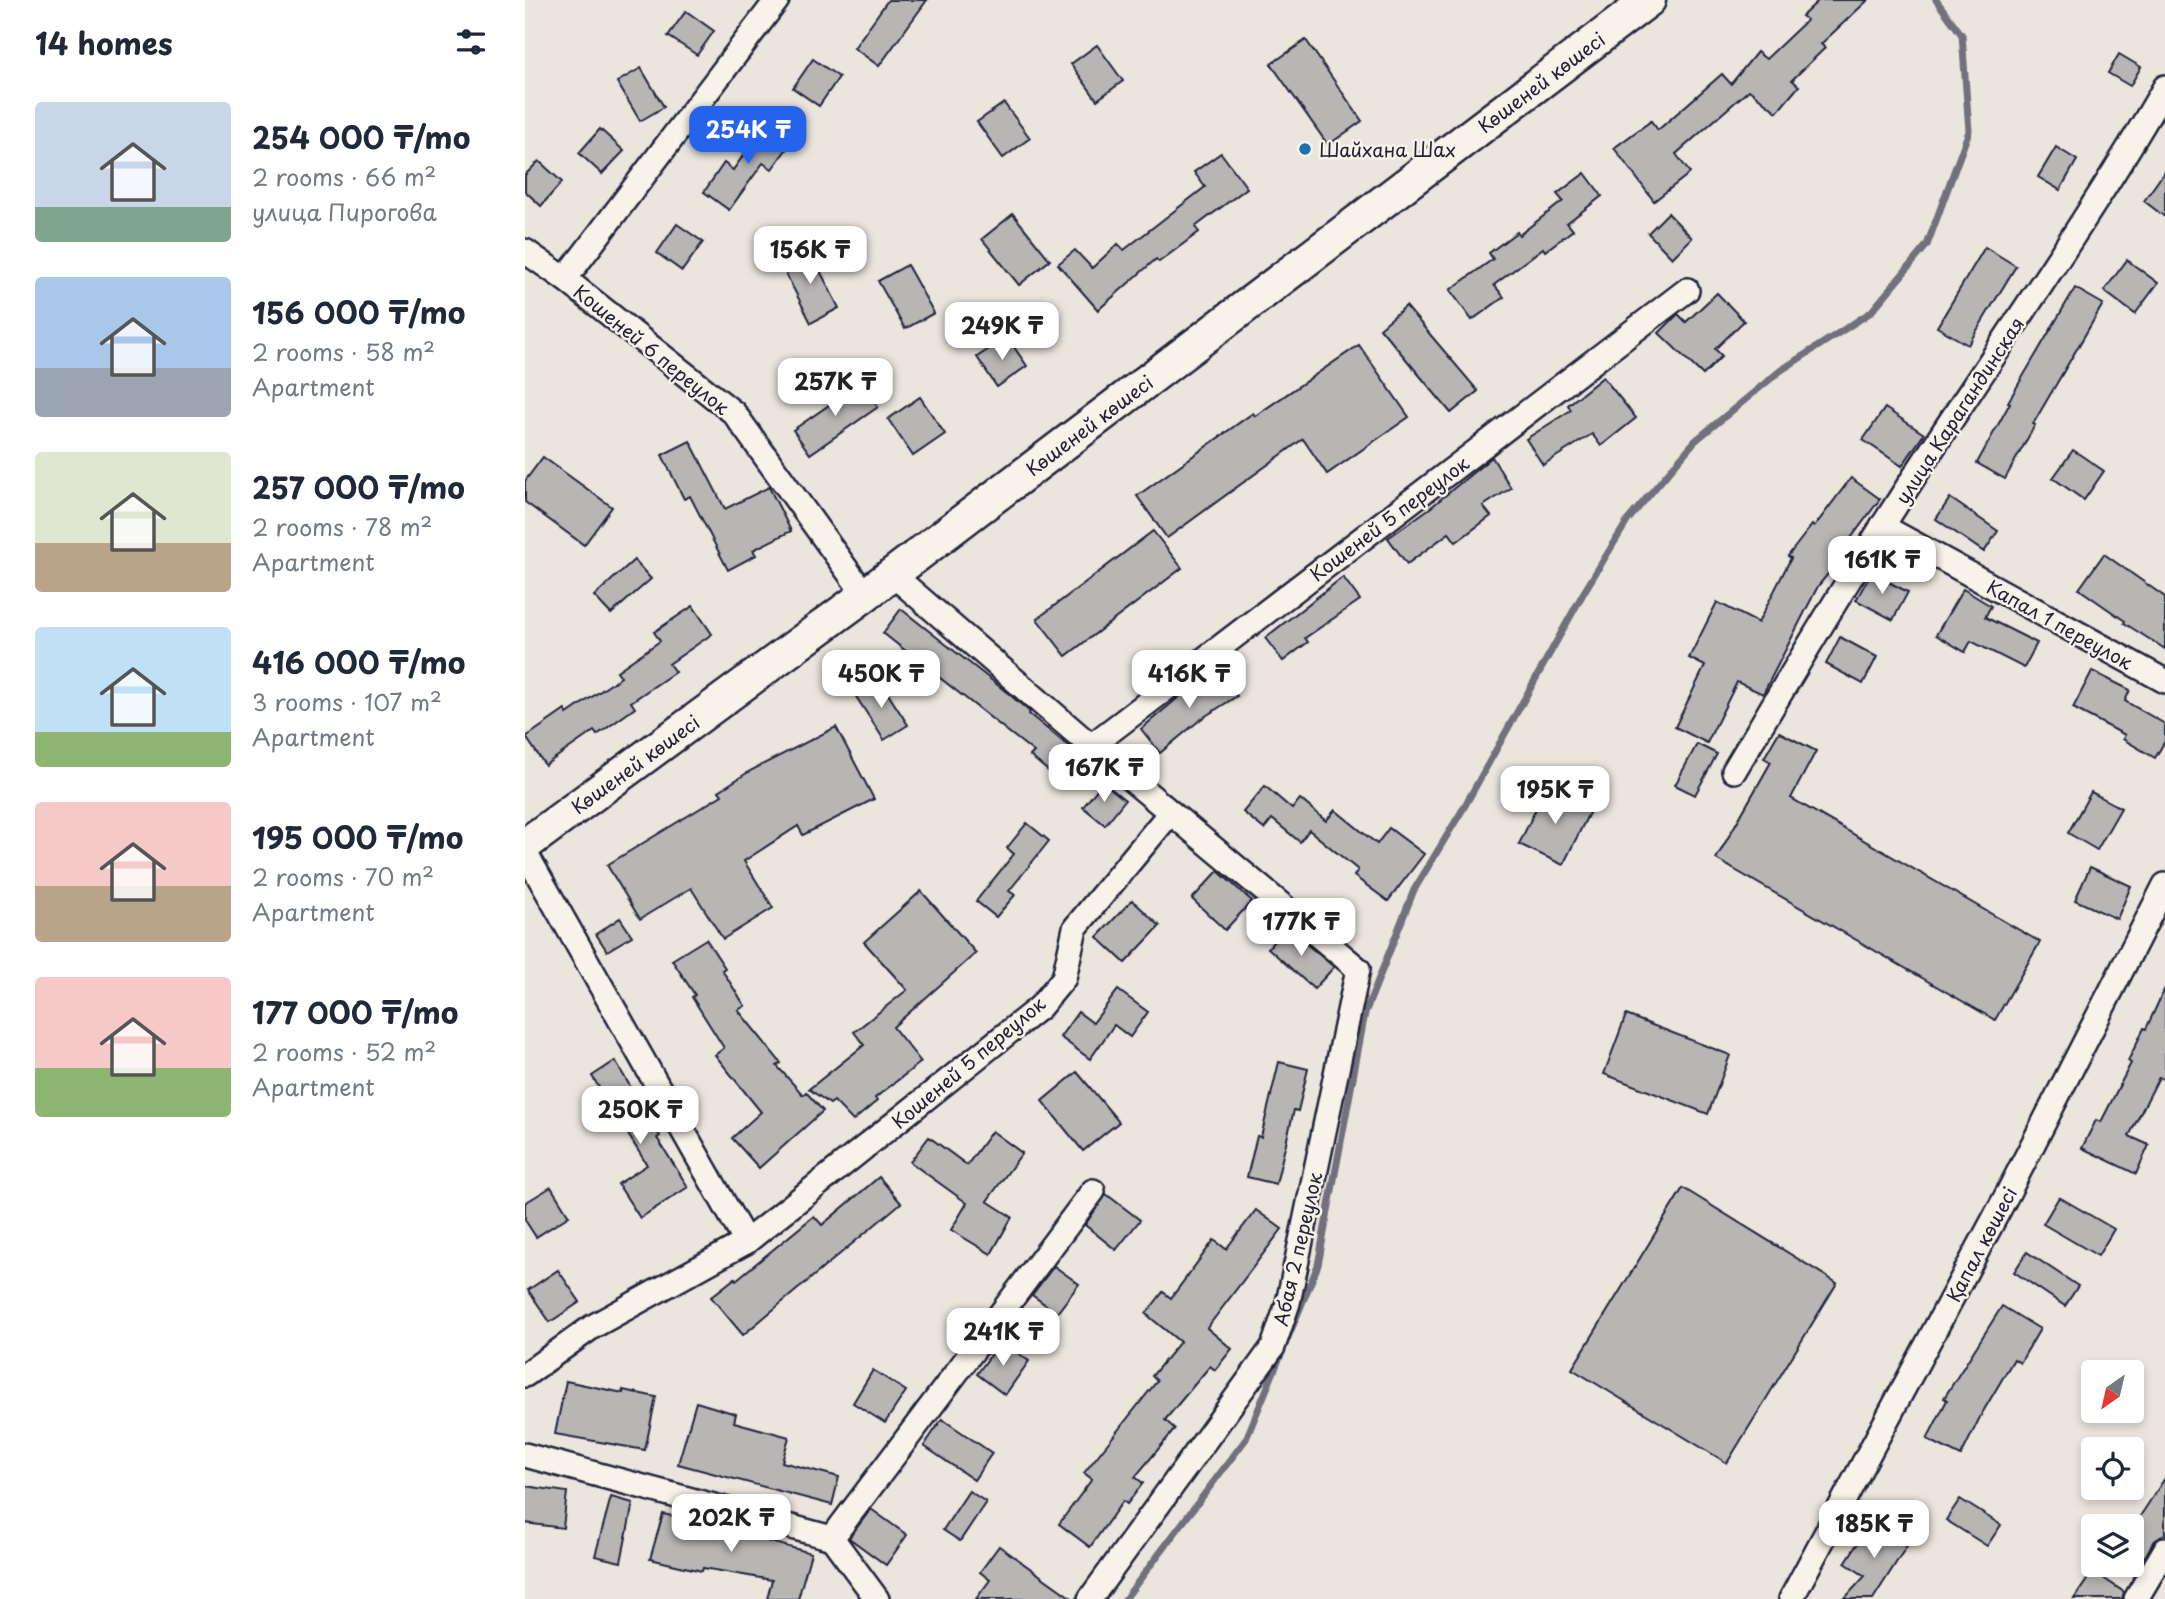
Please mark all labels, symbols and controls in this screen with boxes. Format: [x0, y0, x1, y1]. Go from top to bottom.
text: 14 homes [35, 20, 173, 65]
icon: filters [452, 23, 490, 61]
street label: Көшеней көшесі [1472, 25, 1610, 139]
pin: 254K ₸ [691, 106, 805, 166]
text: 254K ₸ [705, 111, 791, 146]
text: 254 000 ₸/mo [252, 114, 470, 159]
icon: home [91, 130, 175, 214]
place label: Шайхана Шах [1319, 135, 1456, 163]
marker: Шайхана Шах [1297, 141, 1313, 157]
text: 2 rooms · 66 m² [252, 159, 436, 194]
text: улица Пирогова [252, 194, 437, 229]
pin: 156K ₸ [753, 226, 867, 286]
text: 156K ₸ [770, 231, 850, 266]
street label: Кошеней 6 переулок [568, 277, 736, 421]
text: 156 000 ₸/mo [252, 289, 465, 334]
pin: 249K ₸ [945, 302, 1059, 362]
icon: home [91, 305, 175, 389]
text: 249K ₸ [961, 307, 1043, 342]
street label: улица Карагандинская [1888, 311, 2030, 509]
text: 2 rooms · 58 m² [252, 334, 435, 369]
pin: 257K ₸ [778, 358, 892, 418]
text: 257K ₸ [794, 363, 876, 398]
street label: Көшеней көшесі [1020, 368, 1158, 482]
text: Apartment [252, 369, 375, 404]
street label: Кошеней 5 переулок [1304, 448, 1475, 587]
text: 257 000 ₸/mo [252, 464, 465, 509]
icon: home [91, 480, 175, 564]
text: 2 rooms · 78 m² [252, 509, 432, 544]
pin: 161K ₸ [1825, 536, 1939, 596]
text: 161K ₸ [1844, 541, 1920, 576]
text: Apartment [252, 544, 375, 579]
street label: Капал 1 переулок [1982, 572, 2139, 676]
text: 416 000 ₸/mo [252, 639, 465, 684]
pin: 450K ₸ [824, 650, 938, 710]
pin: 416K ₸ [1132, 650, 1246, 710]
icon: home [91, 655, 175, 739]
text: 450K ₸ [838, 655, 924, 690]
text: 416K ₸ [1148, 655, 1230, 690]
text: 3 rooms · 107 m² [252, 684, 442, 719]
street label: Көшеней көшесі [565, 708, 705, 820]
text: Apartment [252, 719, 375, 754]
pin: 167K ₸ [1047, 744, 1161, 804]
text: 167K ₸ [1065, 749, 1143, 784]
pin: 195K ₸ [1498, 766, 1612, 826]
text: 195K ₸ [1516, 771, 1594, 806]
text: 195 000 ₸/mo [252, 814, 463, 859]
icon: home [91, 830, 175, 914]
text: 2 rooms · 70 m² [252, 859, 434, 894]
text: Apartment [252, 894, 375, 929]
pin: 177K ₸ [1244, 898, 1358, 958]
text: 177K ₸ [1262, 903, 1340, 938]
text: 177 000 ₸/mo [252, 989, 458, 1034]
street label: Кошеней 5 переулок [885, 989, 1051, 1135]
icon: home [91, 1005, 175, 1089]
text: 2 rooms · 52 m² [252, 1034, 436, 1069]
text: Apartment [252, 1069, 375, 1104]
pin: 250K ₸ [583, 1086, 697, 1146]
text: 250K ₸ [598, 1091, 682, 1126]
street label: Абая 2 переулок [1266, 1169, 1328, 1329]
street label: Қапал көшесі [1939, 1182, 2023, 1306]
pin: 241K ₸ [946, 1308, 1060, 1368]
text: 241K ₸ [963, 1313, 1043, 1348]
north arrow [2081, 1360, 2144, 1423]
map controls [2081, 1360, 2144, 1577]
button: locate [2081, 1437, 2144, 1500]
pin: 202K ₸ [674, 1494, 788, 1554]
text: 202K ₸ [688, 1499, 774, 1534]
pin: 185K ₸ [1817, 1500, 1931, 1560]
text: 185K ₸ [1835, 1505, 1913, 1540]
button: layers [2081, 1514, 2144, 1577]

